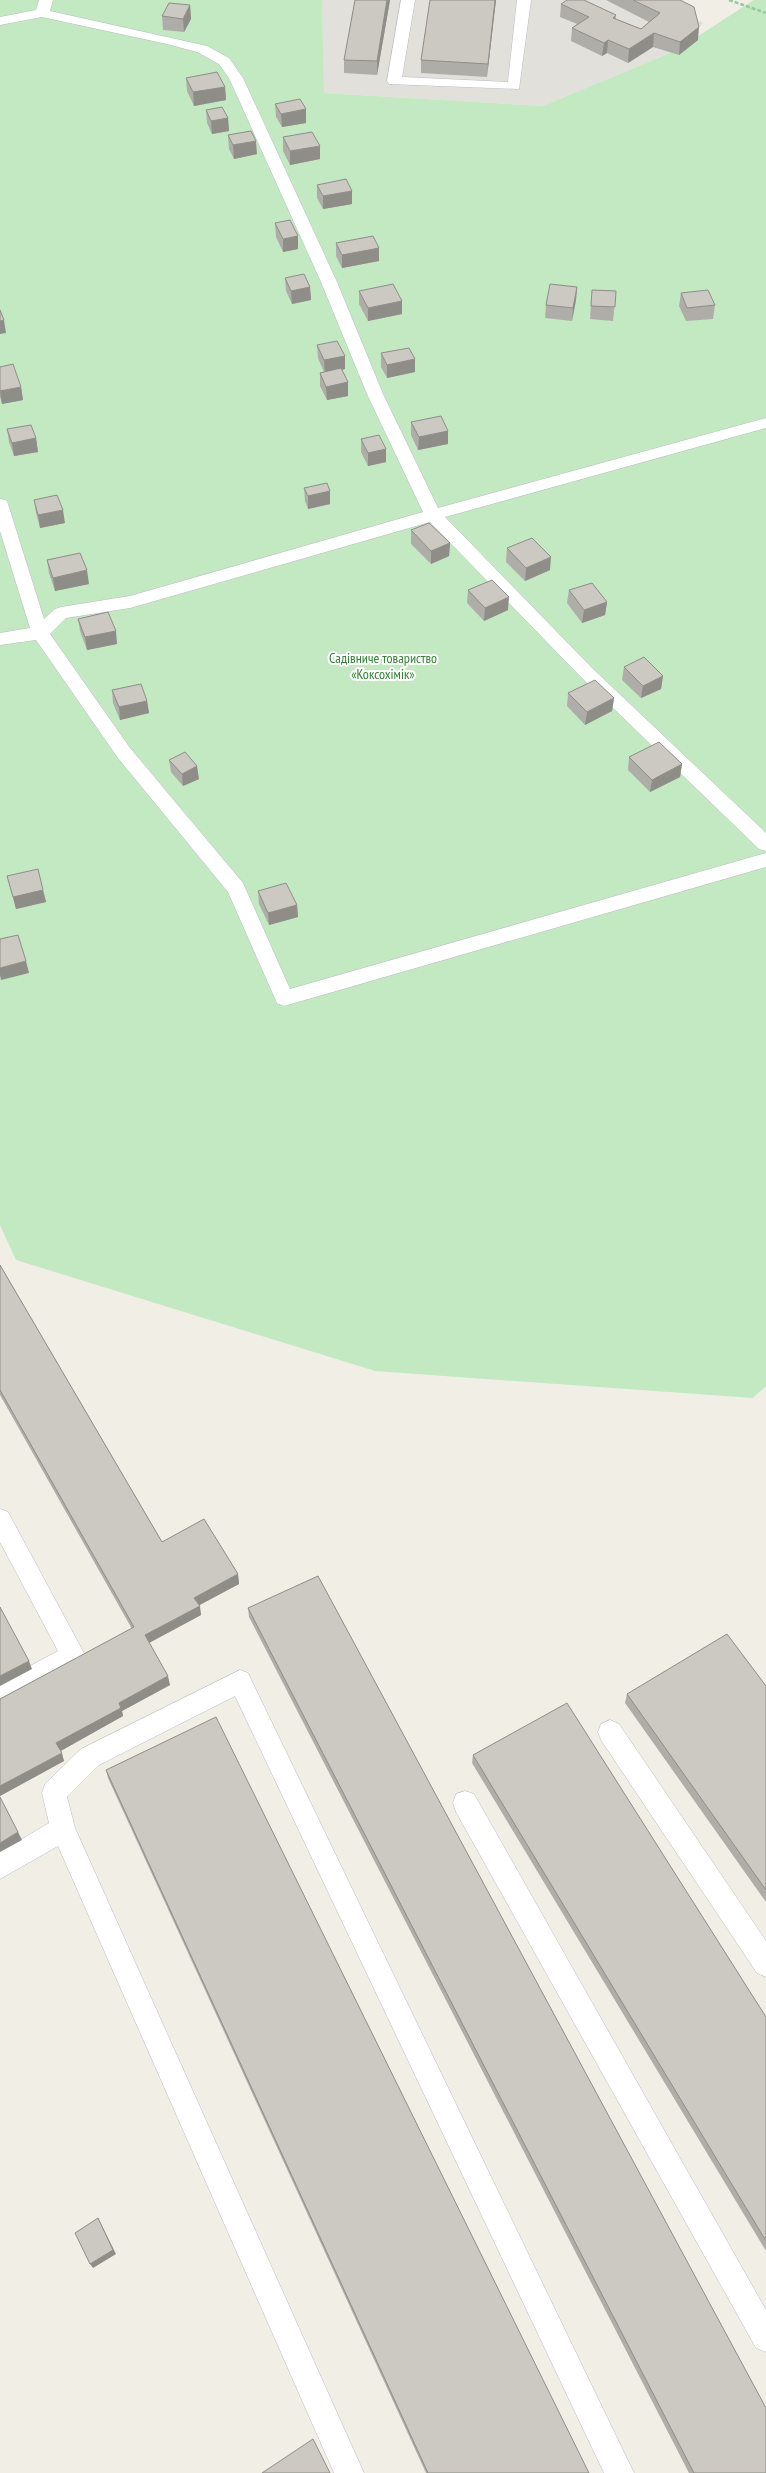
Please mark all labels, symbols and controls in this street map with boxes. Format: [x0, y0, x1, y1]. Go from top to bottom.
park label: Садівниче товариство «Коксохімік» [329, 649, 437, 683]

